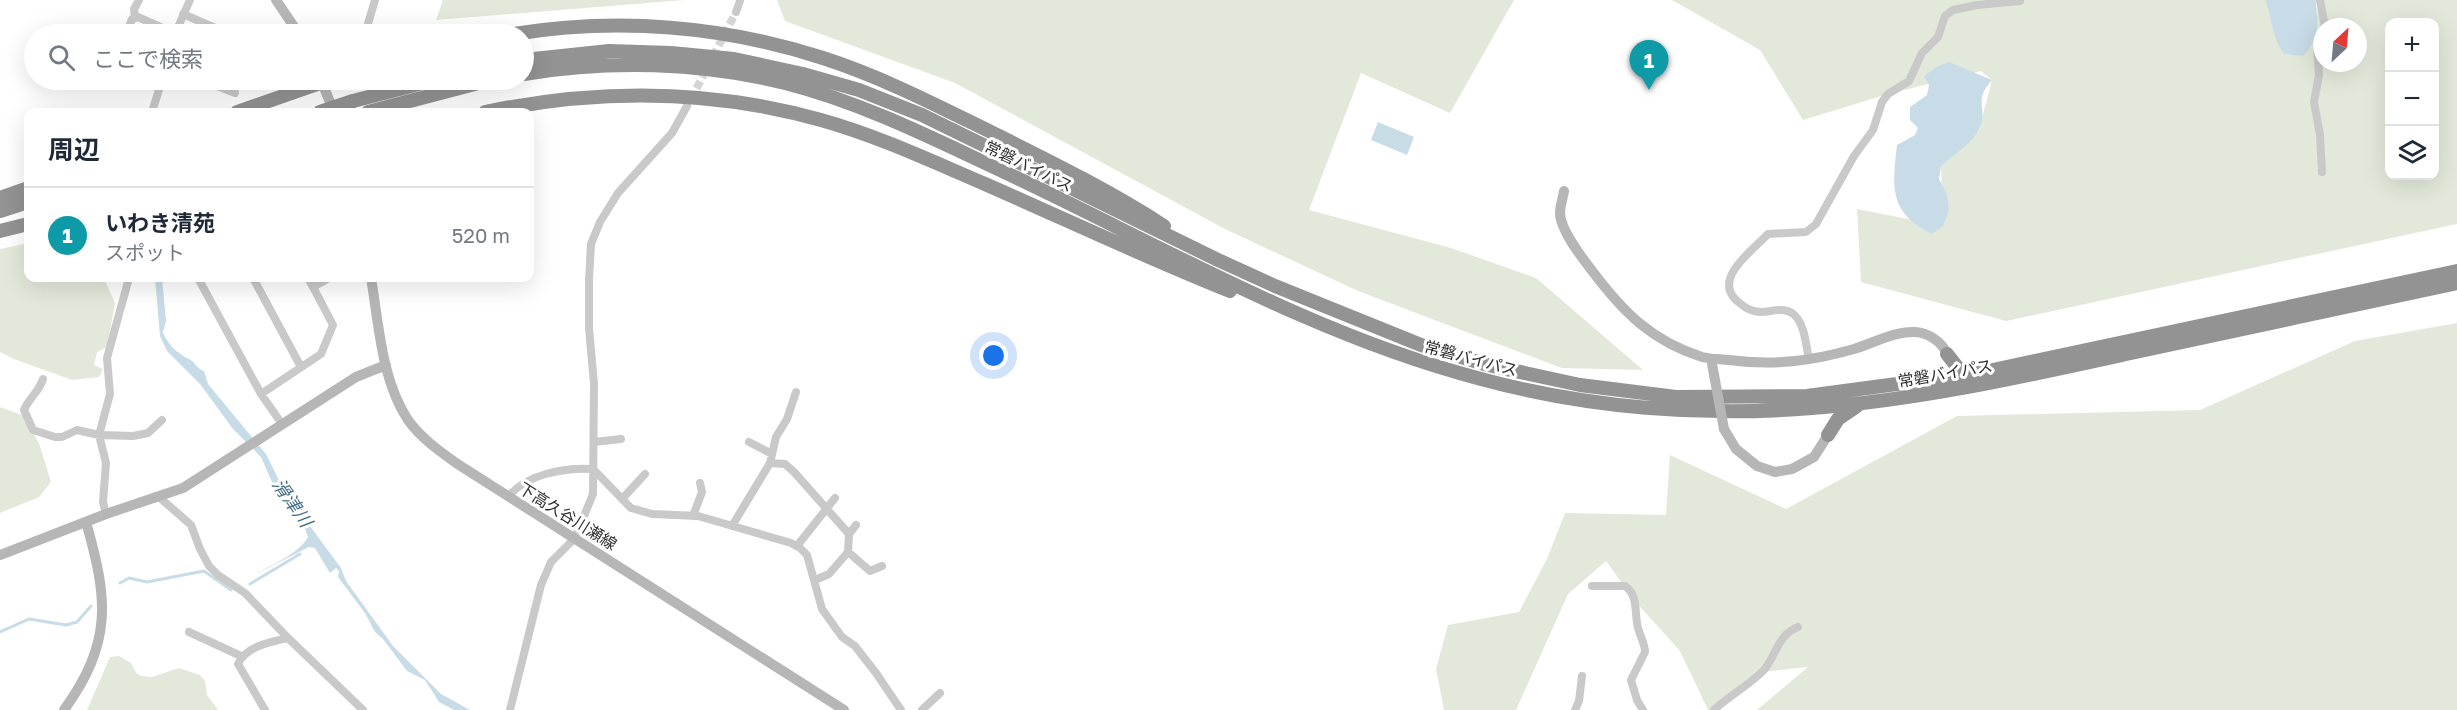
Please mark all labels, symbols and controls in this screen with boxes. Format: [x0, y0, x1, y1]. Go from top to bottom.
north arrow [2313, 18, 2367, 72]
map controls [2385, 18, 2439, 180]
button: + [2385, 18, 2439, 72]
search box [24, 24, 534, 90]
pin: 1 [1630, 40, 1668, 90]
icon: search [45, 41, 78, 74]
text: ここで検索 [93, 45, 203, 72]
button: − [2385, 72, 2439, 126]
button: layers [2385, 126, 2439, 180]
text: 周辺 [48, 134, 100, 165]
street label: 常磐バイパス [982, 136, 1076, 196]
text: いわき清苑 [105, 209, 215, 236]
text: 1 [62, 223, 73, 247]
text: 520 m [452, 223, 510, 247]
text: スポット [105, 240, 185, 264]
street label: 常磐バイパス [1422, 336, 1520, 380]
your location [979, 341, 1008, 370]
street label: 常磐バイパス [1896, 355, 1994, 391]
water label: 滑津川 [268, 474, 318, 532]
street label: 下高久谷川瀬線 [515, 478, 621, 554]

